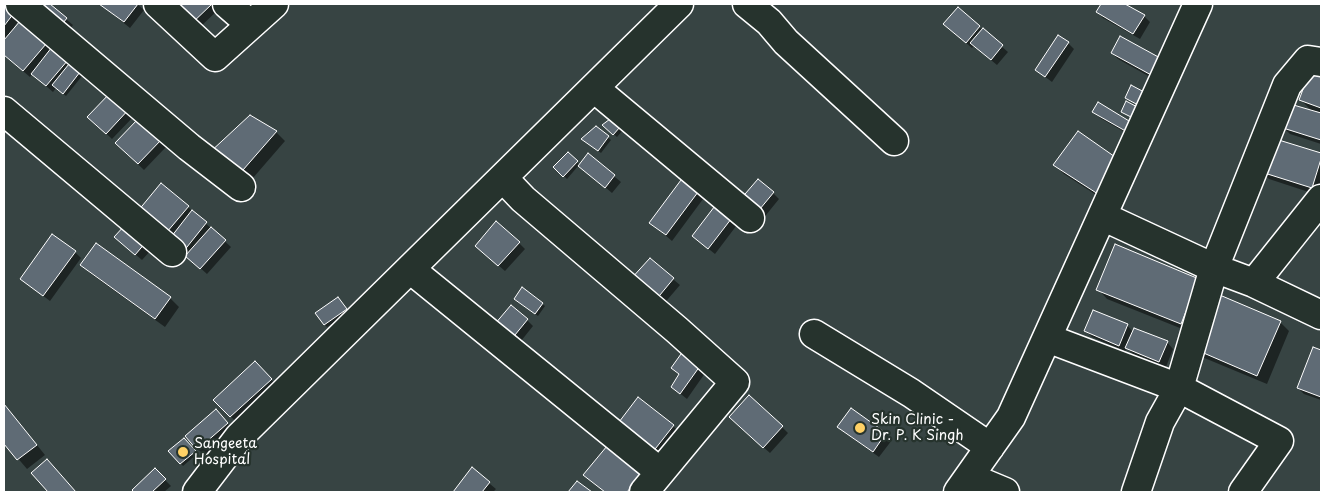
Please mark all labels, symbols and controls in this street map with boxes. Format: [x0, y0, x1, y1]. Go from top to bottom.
place label: Skin Clinic - Dr. P. K Singh [871, 412, 964, 444]
marker: Skin Clinic - Dr. P. K Singh [853, 421, 867, 435]
place label: Sangeeta Hospital [194, 436, 257, 468]
marker: Sangeeta Hospital [176, 445, 190, 459]

